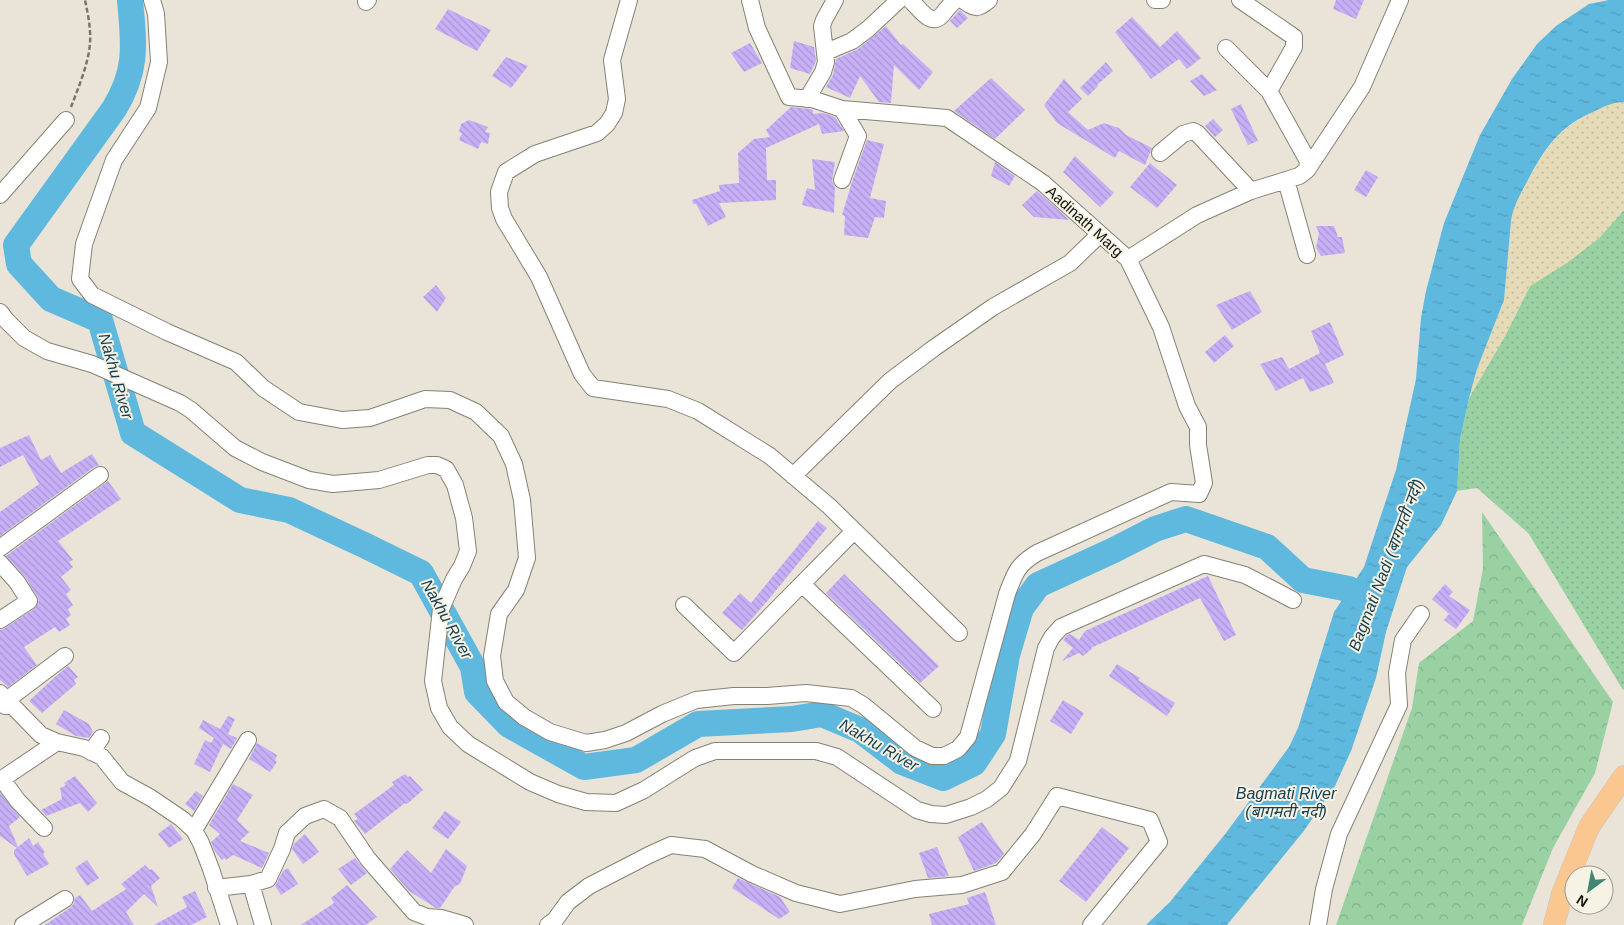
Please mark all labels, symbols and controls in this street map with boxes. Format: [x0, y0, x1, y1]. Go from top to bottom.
street label: Aadinath Marg [1043, 182, 1127, 260]
water label: Nakhu River [96, 331, 136, 421]
water label: Bagmati Nadi (बागमती नदी) [1344, 477, 1427, 653]
water label: Nakhu River [418, 576, 476, 662]
water label: Nakhu River [837, 716, 922, 775]
water label: Bagmati River (बागमती नदी) [1236, 785, 1337, 820]
north arrow [1564, 865, 1614, 915]
text: N [1574, 892, 1591, 910]

